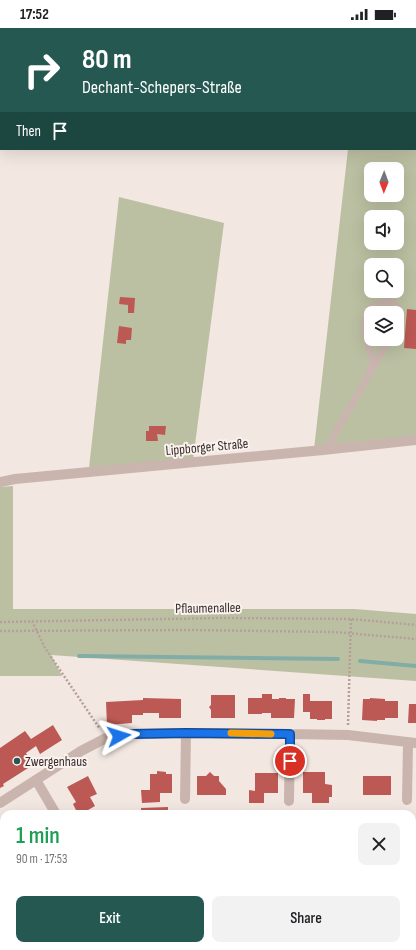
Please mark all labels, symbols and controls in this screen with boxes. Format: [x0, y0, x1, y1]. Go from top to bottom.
text: 17:52 [20, 5, 49, 24]
text: 80 m [82, 43, 131, 76]
icon: right [16, 44, 68, 96]
text: Dechant-Schepers-Straße [82, 77, 242, 98]
icon: arrive [49, 120, 71, 142]
text: Then [16, 122, 41, 141]
north arrow [364, 162, 404, 202]
map controls [364, 162, 404, 346]
button: sound [364, 210, 404, 250]
button: search [364, 258, 404, 298]
button: layers [364, 306, 404, 346]
street label: Lippborger Straße [165, 435, 249, 459]
street label: Pflaumenallee [175, 599, 241, 617]
position arrow [98, 715, 140, 757]
pin [273, 744, 307, 778]
icon: arrive [279, 750, 301, 772]
place label: Zwergenhaus [25, 753, 87, 770]
marker: Zwergenhaus [12, 756, 22, 766]
text: 1 min [16, 821, 60, 850]
button: close [358, 823, 400, 865]
text: 90 m · 17:53 [16, 851, 67, 867]
button: Exit [16, 896, 204, 942]
button: Share [212, 896, 400, 942]

